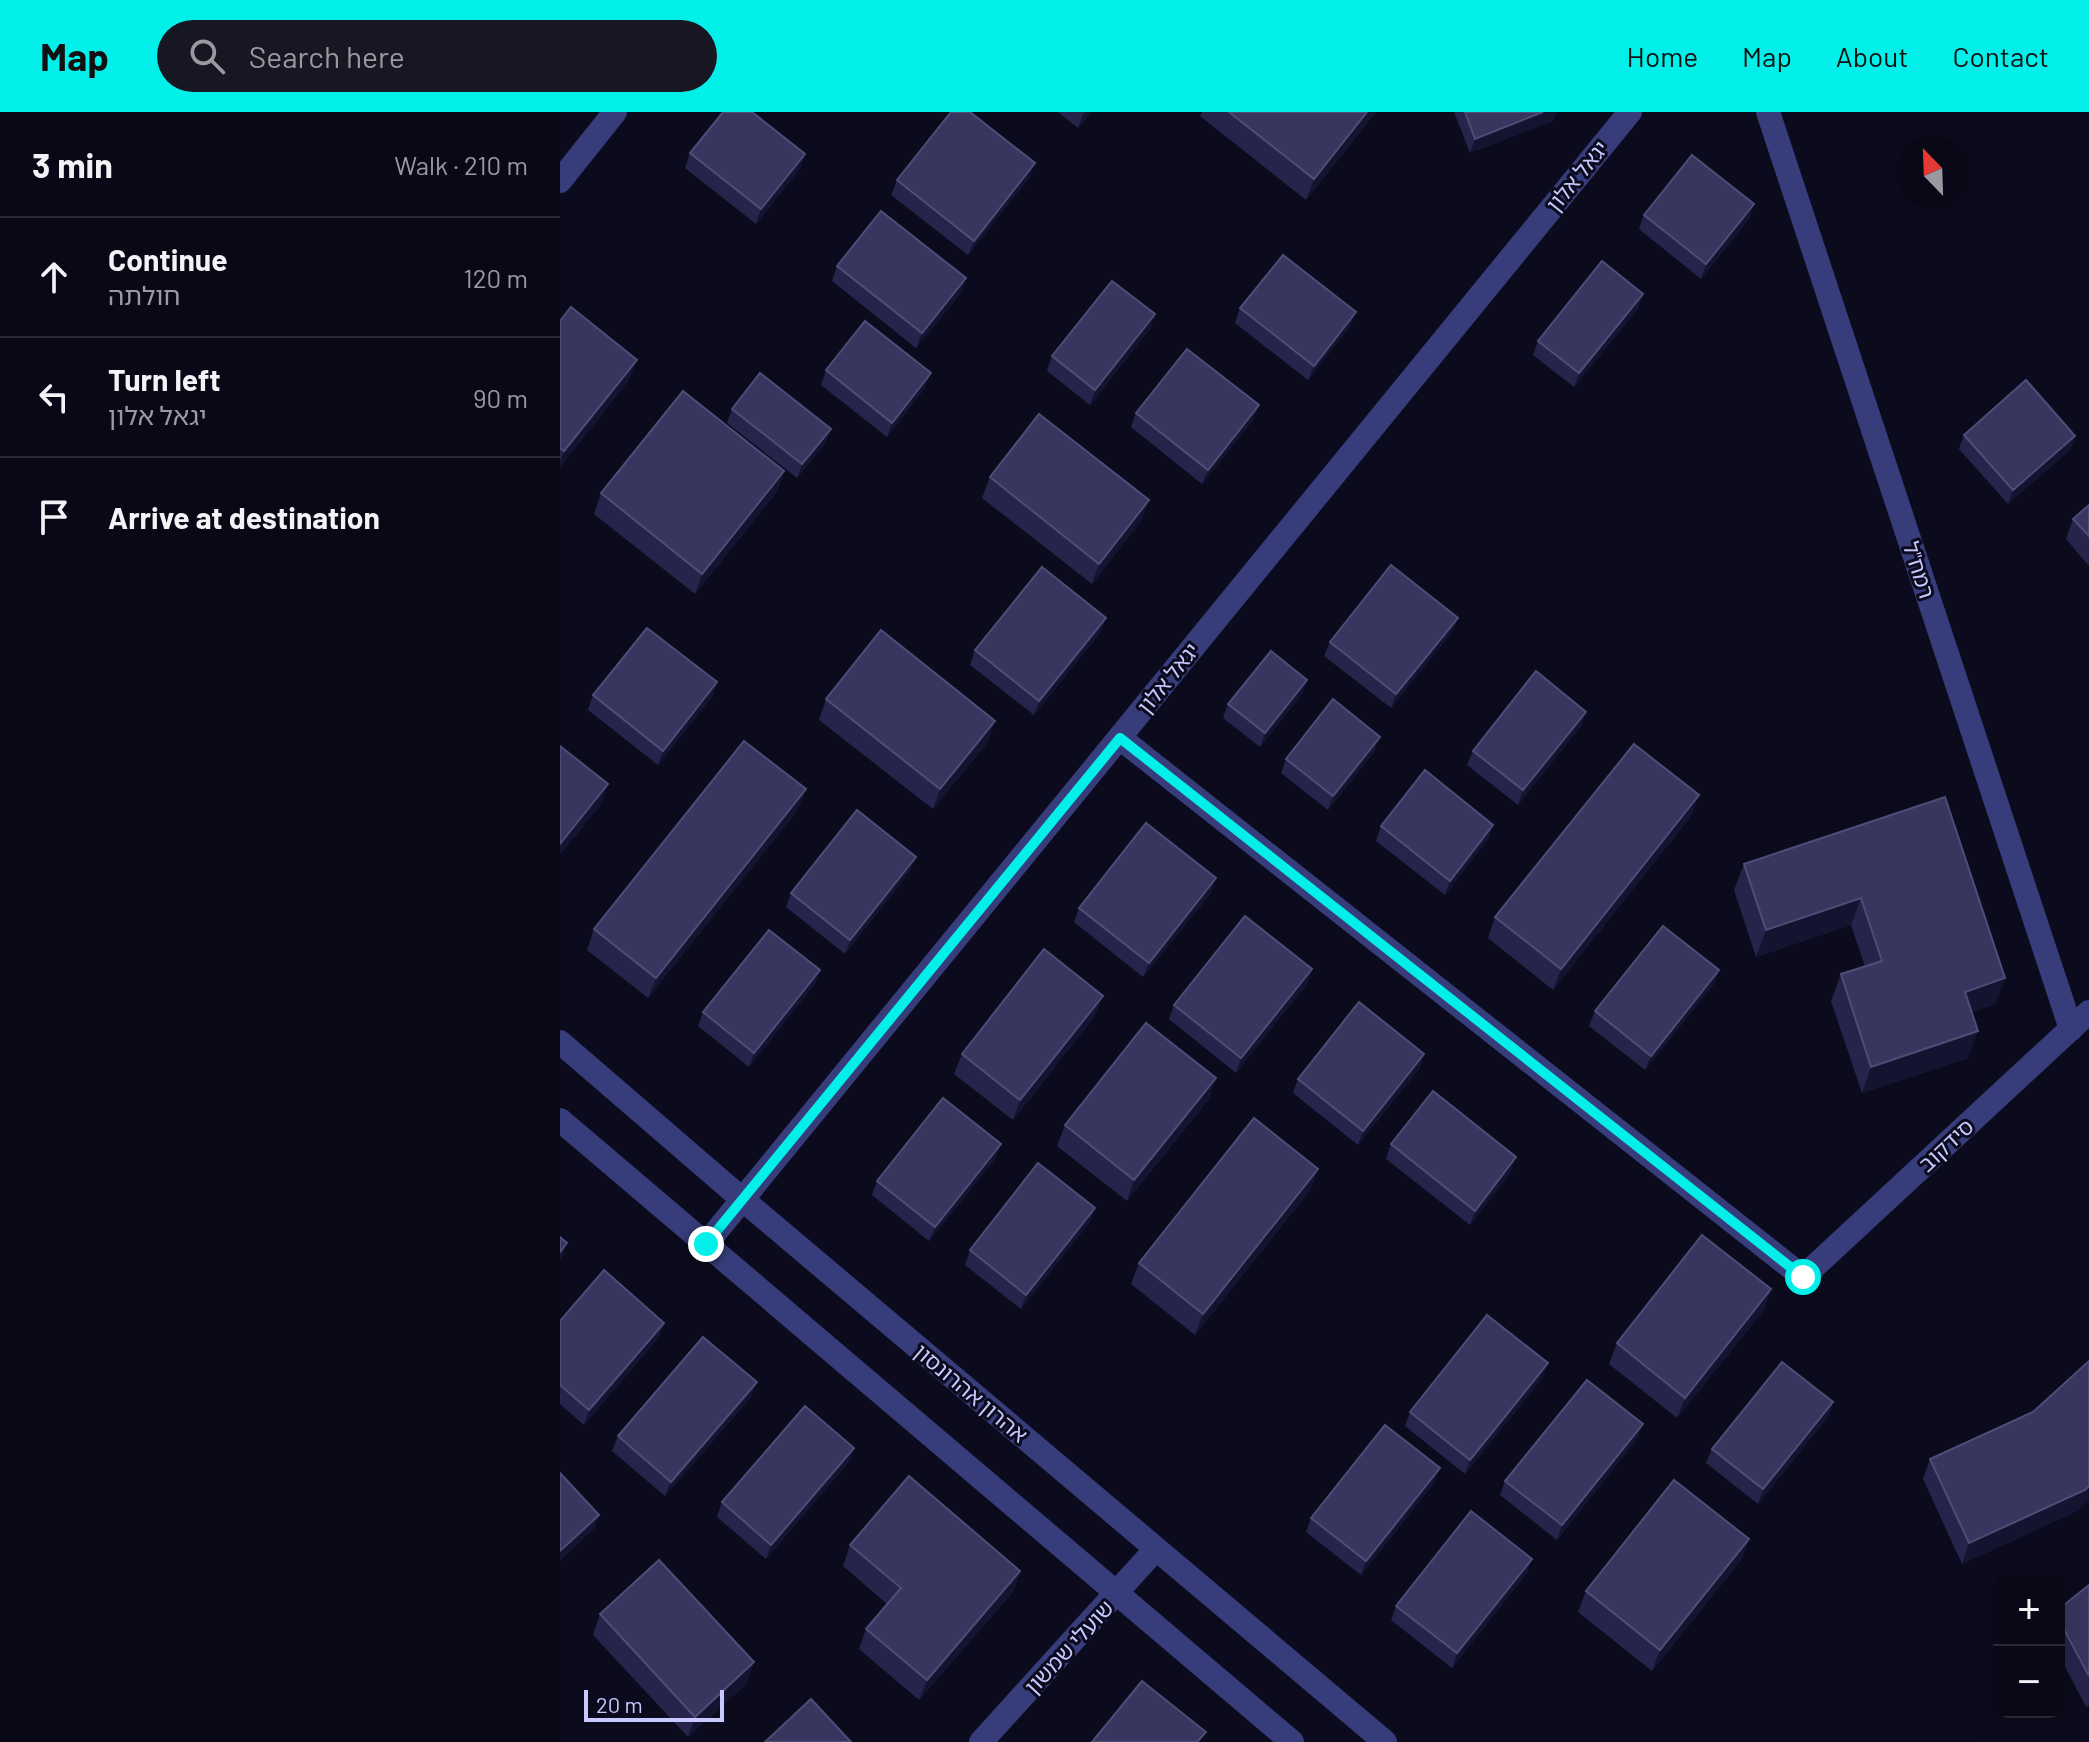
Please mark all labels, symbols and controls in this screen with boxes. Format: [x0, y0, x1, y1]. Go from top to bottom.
search box [157, 20, 717, 92]
text: Map [40, 33, 109, 79]
icon: search [185, 34, 229, 78]
text: Search here [249, 38, 405, 74]
text: Home [1627, 39, 1698, 73]
text: Map [1742, 39, 1792, 73]
text: About [1836, 39, 1908, 73]
text: Contact [1952, 39, 2049, 73]
street label: יגאל אלון [1540, 135, 1613, 216]
north arrow [1897, 136, 1969, 208]
text: 3 min [32, 144, 113, 185]
text: Walk · 210 m [394, 149, 528, 180]
text: Continue [108, 241, 228, 277]
icon: ahead [32, 255, 76, 299]
text: 120 m [464, 262, 528, 293]
text: חולתה [108, 279, 181, 310]
text: Turn left [108, 361, 221, 397]
icon: left [32, 375, 76, 419]
text: 90 m [473, 382, 528, 413]
text: יגאל אלון [108, 399, 207, 430]
icon: arrive [32, 495, 76, 539]
text: Arrive at destination [108, 499, 380, 535]
street label: רמח"ל [1899, 538, 1941, 601]
street label: יגאל אלון [1131, 637, 1204, 718]
street label: סידקוב [1913, 1112, 1978, 1176]
route end [688, 1226, 724, 1262]
route start [1785, 1259, 1821, 1295]
street label: אהרון אהרונסון [910, 1337, 1034, 1447]
map controls [1993, 1574, 2065, 1718]
button: + [1993, 1574, 2065, 1646]
street label: שועלי שמשון [1018, 1594, 1118, 1699]
button: − [1993, 1646, 2065, 1718]
scale bar [584, 1686, 724, 1722]
text: 20 m [596, 1691, 643, 1717]

